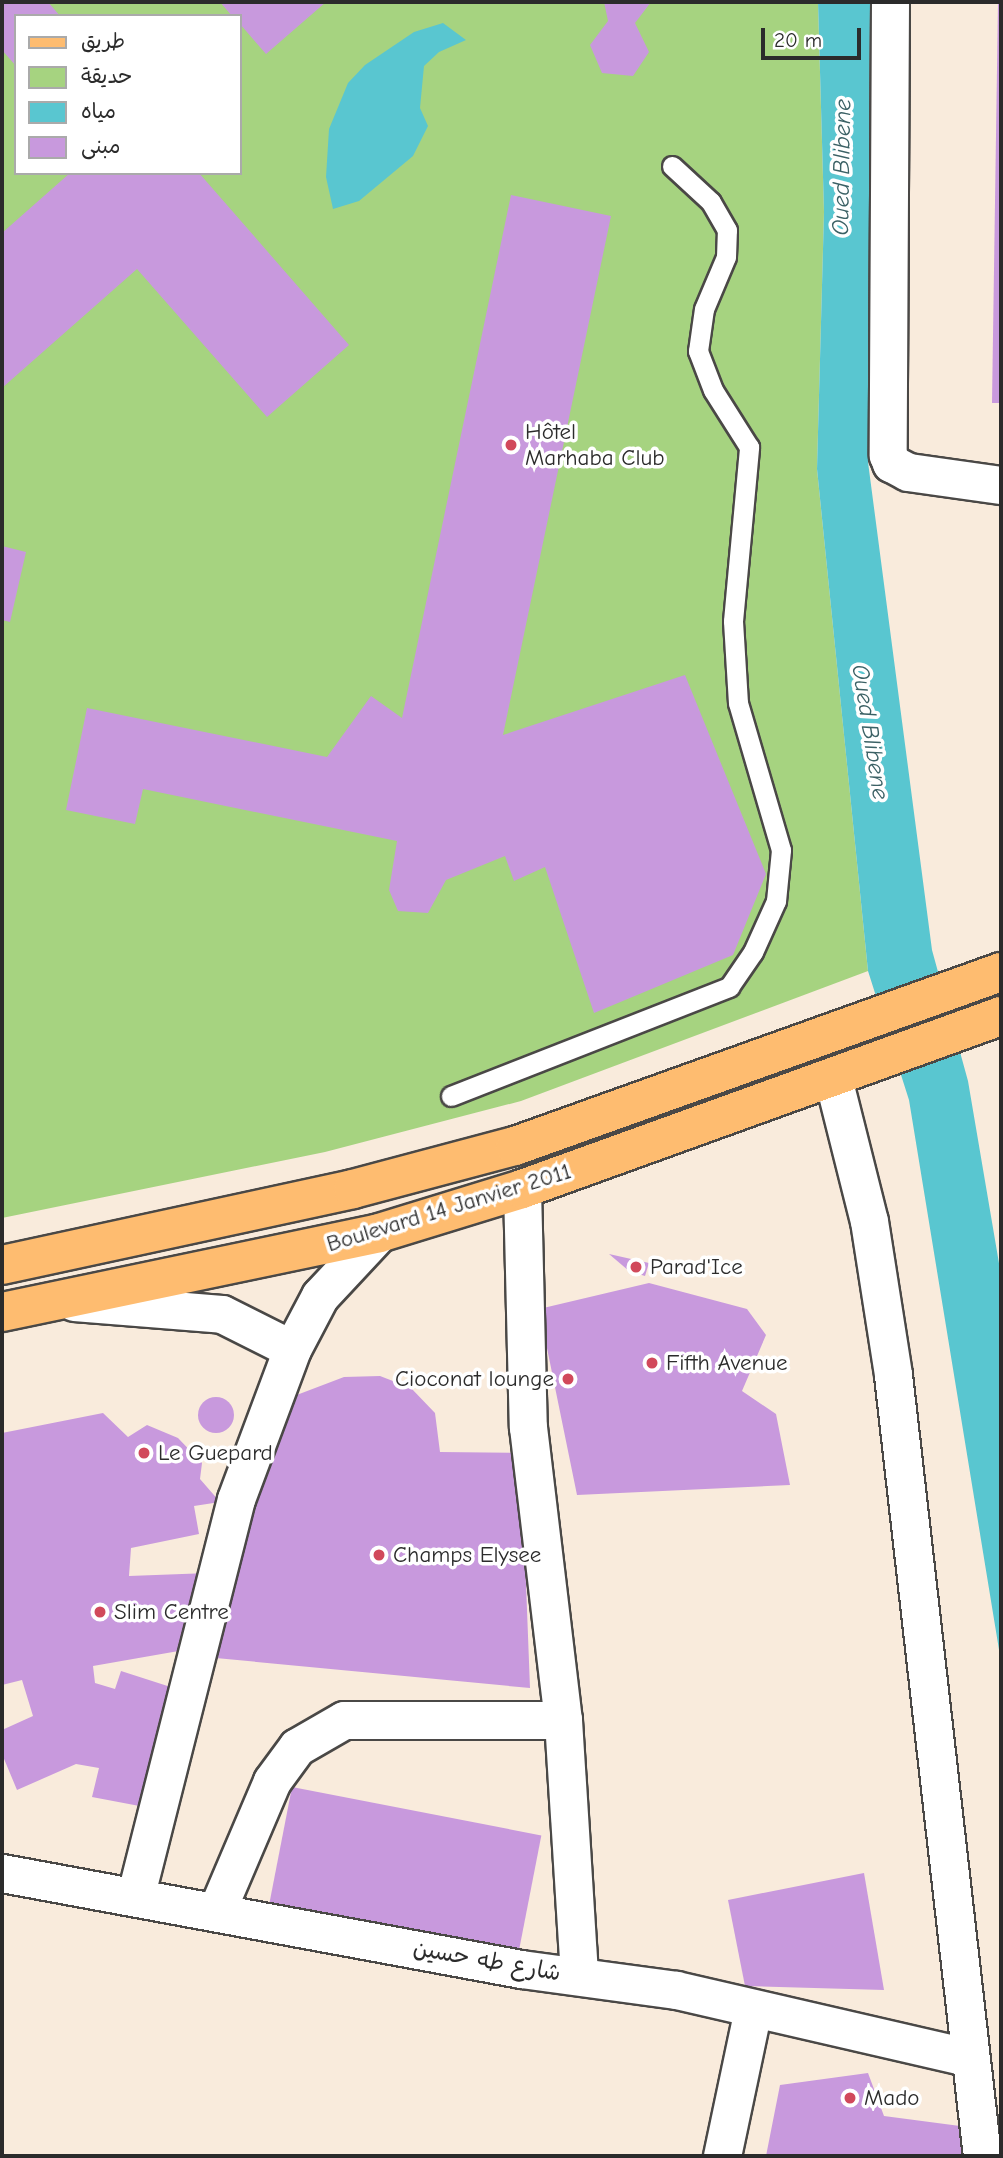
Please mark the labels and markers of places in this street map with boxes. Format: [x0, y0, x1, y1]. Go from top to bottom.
place label: Hôtel Marhaba Club [525, 418, 665, 472]
marker: Hôtel Marhaba Club [503, 437, 519, 453]
place label: Parad'Ice [650, 1253, 743, 1281]
marker: Parad'Ice [628, 1259, 644, 1275]
place label: Fifth Avenue [666, 1349, 788, 1377]
marker: Fifth Avenue [644, 1355, 660, 1371]
place label: Cioconat lounge [395, 1365, 554, 1393]
marker: Cioconat lounge [560, 1371, 576, 1387]
place label: Le Guepard [158, 1439, 273, 1467]
marker: Le Guepard [136, 1445, 152, 1461]
place label: Champs Elysee [393, 1541, 541, 1569]
marker: Champs Elysee [371, 1547, 387, 1563]
place label: Slim Centre [114, 1598, 229, 1626]
marker: Slim Centre [92, 1604, 108, 1620]
place label: Mado [864, 2084, 919, 2112]
marker: Mado [842, 2090, 858, 2106]

